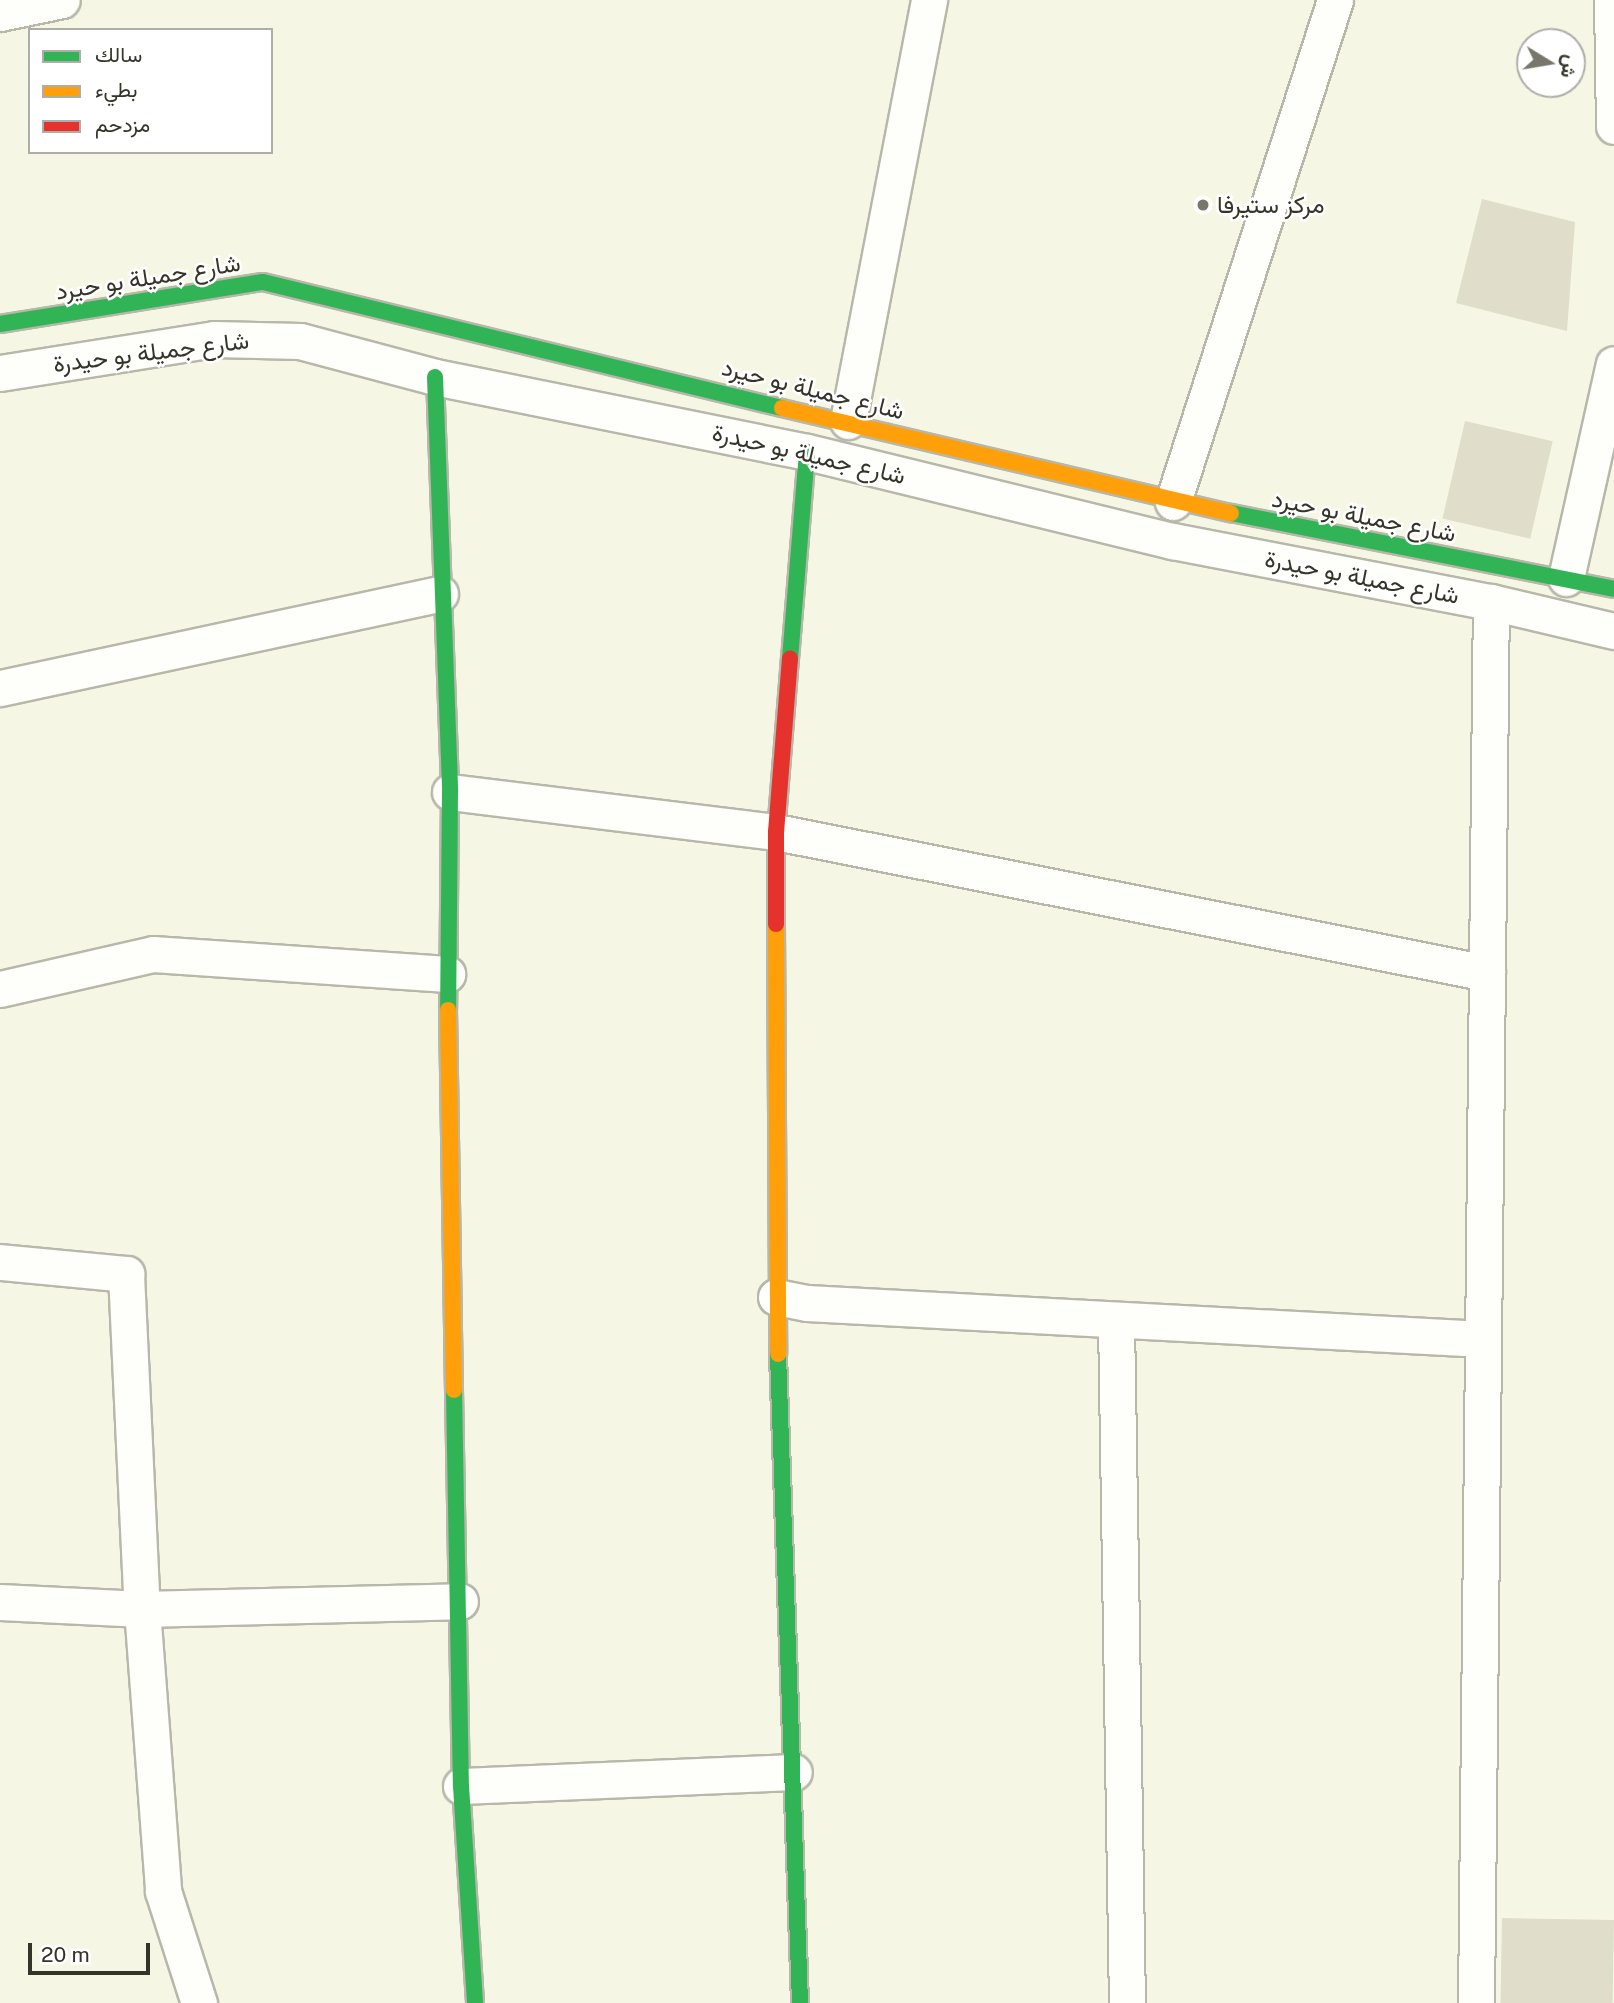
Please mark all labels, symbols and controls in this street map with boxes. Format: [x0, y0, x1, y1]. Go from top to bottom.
legend [28, 28, 273, 154]
north arrow [1516, 28, 1586, 98]
text: سالك [95, 42, 142, 67]
text: ش [1557, 53, 1583, 80]
text: بطيء [95, 77, 138, 102]
text: مزدحم [95, 112, 150, 137]
place label: مركز ستيرفا [1217, 191, 1325, 219]
marker: مركز ستيرفا [1195, 197, 1211, 213]
street label: شارع جميلة بو حيرد [54, 248, 242, 306]
street label: شارع جميلة بو حيدرة [51, 326, 251, 378]
street label: شارع جميلة بو حيرد [719, 352, 907, 426]
street label: شارع جميلة بو حيدرة [710, 418, 908, 490]
street label: شارع جميلة بو حيرد [1270, 484, 1458, 548]
street label: شارع جميلة بو حيدرة [1262, 544, 1462, 610]
scale bar [32, 1930, 154, 1974]
text: 20 m [41, 1942, 90, 1967]

